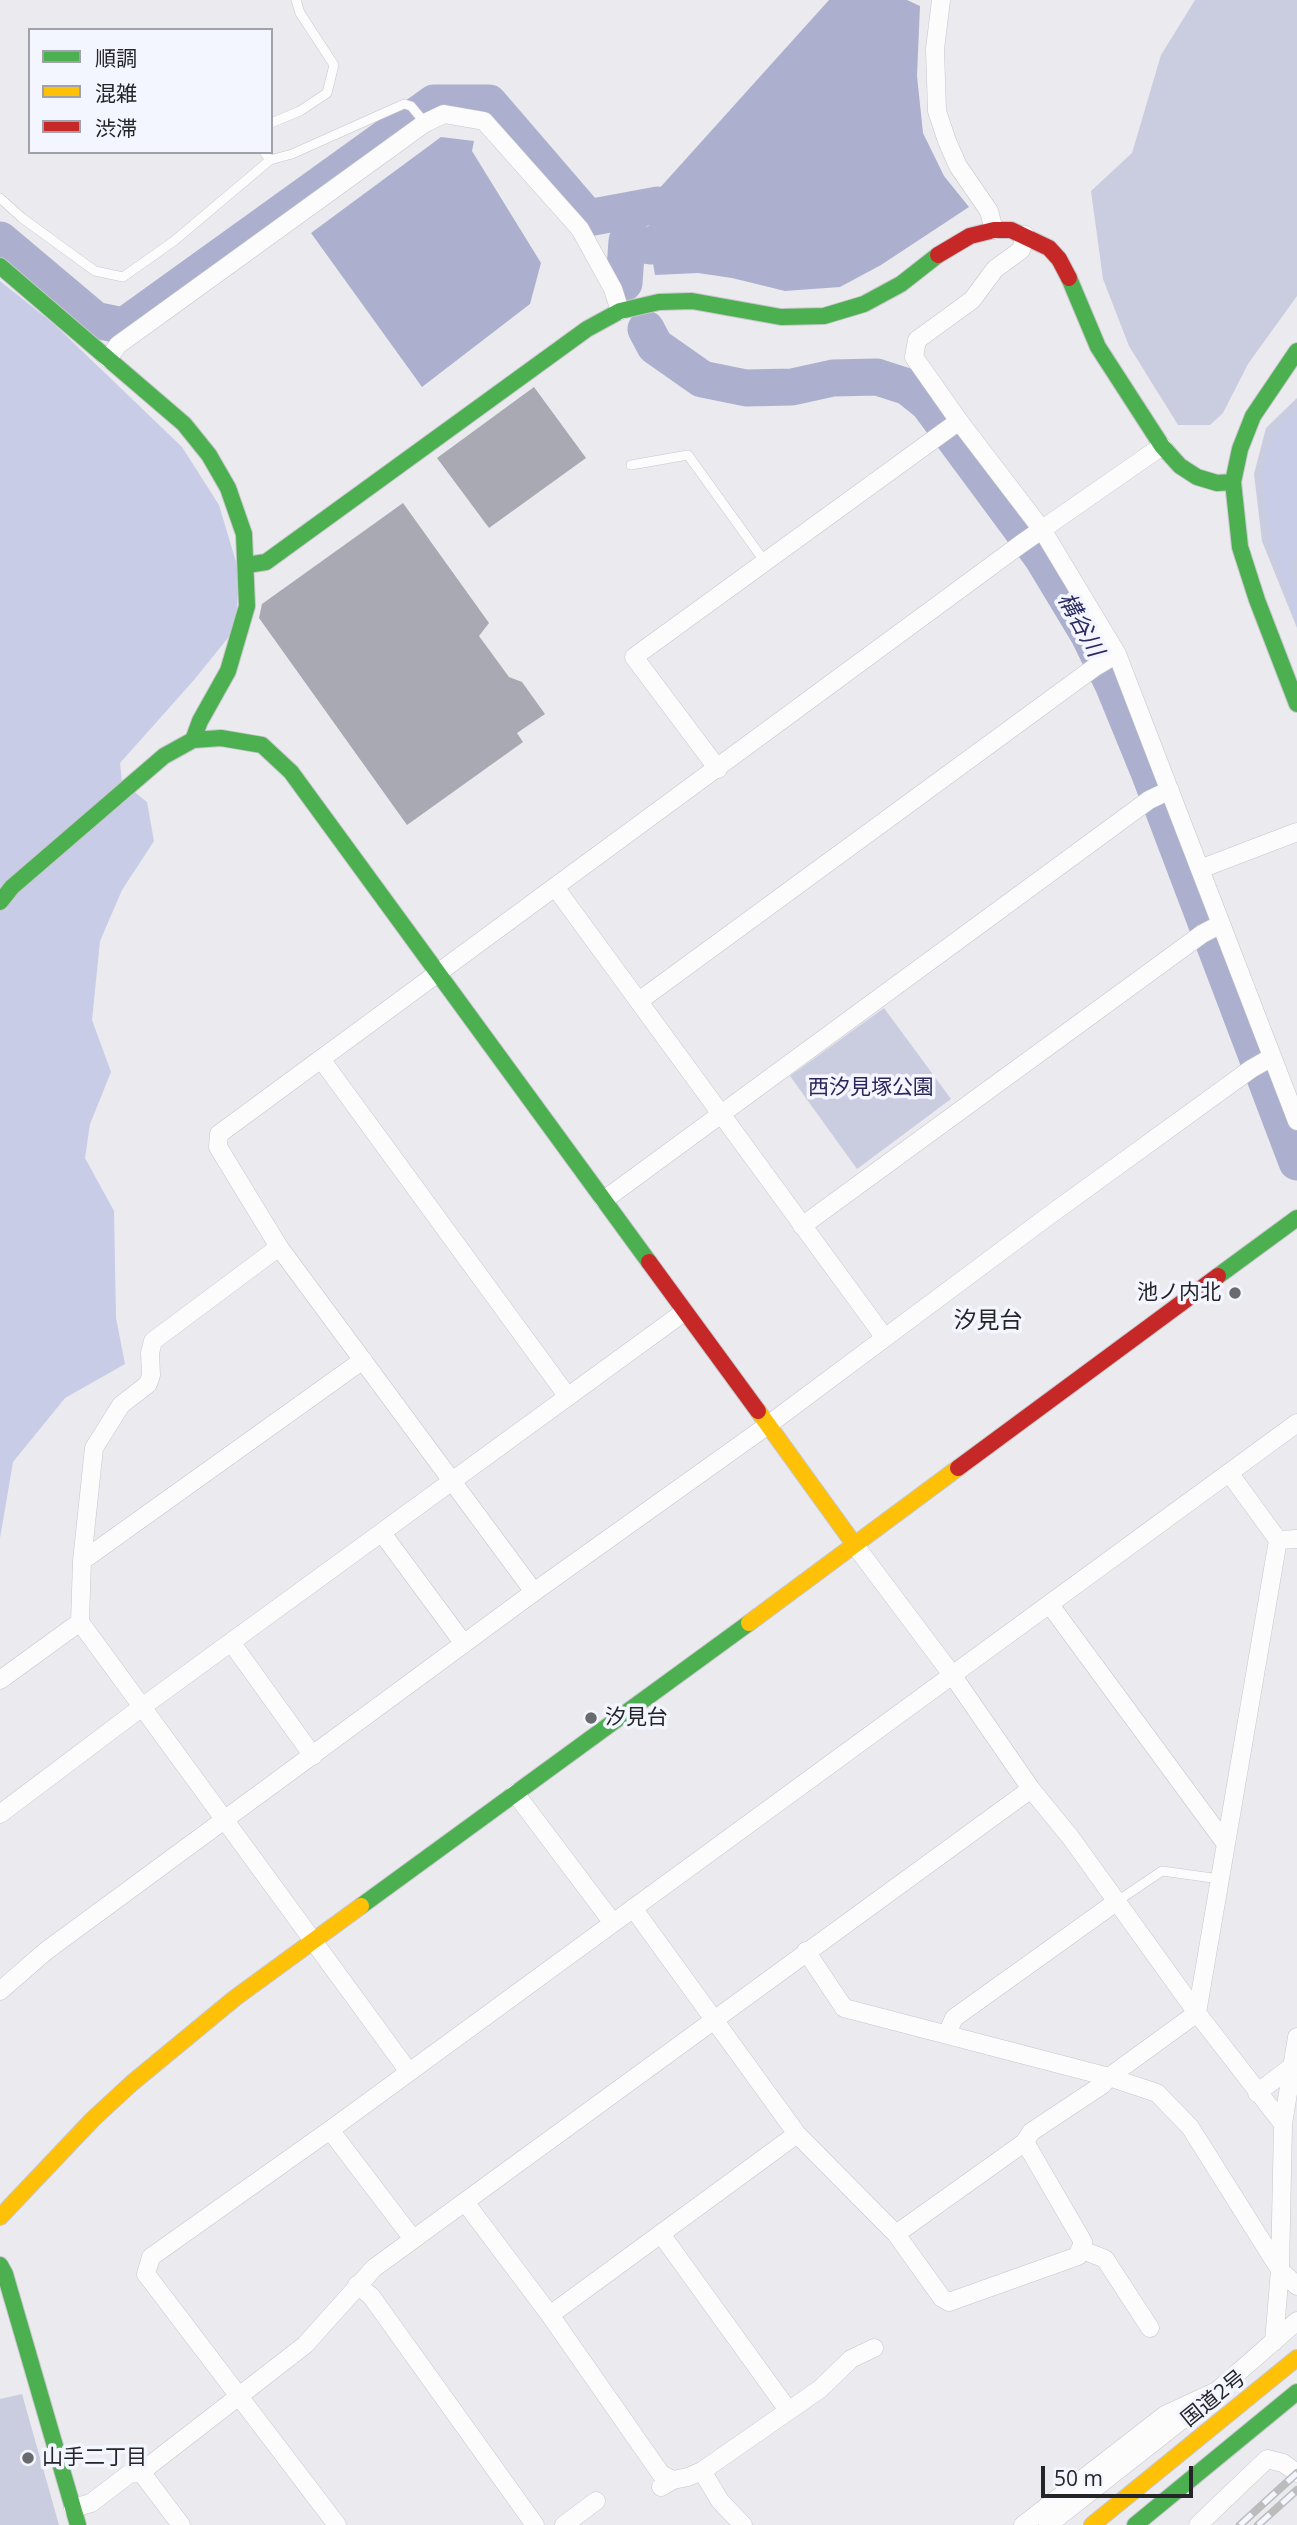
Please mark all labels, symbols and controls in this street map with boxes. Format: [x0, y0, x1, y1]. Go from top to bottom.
legend [28, 28, 273, 154]
text: 順調 [95, 44, 137, 72]
text: 混雑 [95, 79, 137, 107]
text: 渋滞 [95, 114, 137, 142]
water label: 構谷川 [1051, 588, 1109, 662]
park label: 西汐見塚公園 [808, 1075, 934, 1101]
place label: 池ノ内北 [1137, 1280, 1221, 1306]
marker: 池ノ内北 [1227, 1285, 1243, 1301]
district label: 汐見台 [954, 1307, 1022, 1335]
place label: 汐見台 [605, 1705, 668, 1731]
marker: 汐見台 [583, 1710, 599, 1726]
street label: 国道2号 [1177, 2366, 1251, 2432]
place label: 山手二丁目 [42, 2445, 147, 2471]
marker: 山手二丁目 [20, 2450, 36, 2466]
scale bar [1045, 2452, 1197, 2496]
text: 50 m [1054, 2464, 1103, 2492]

